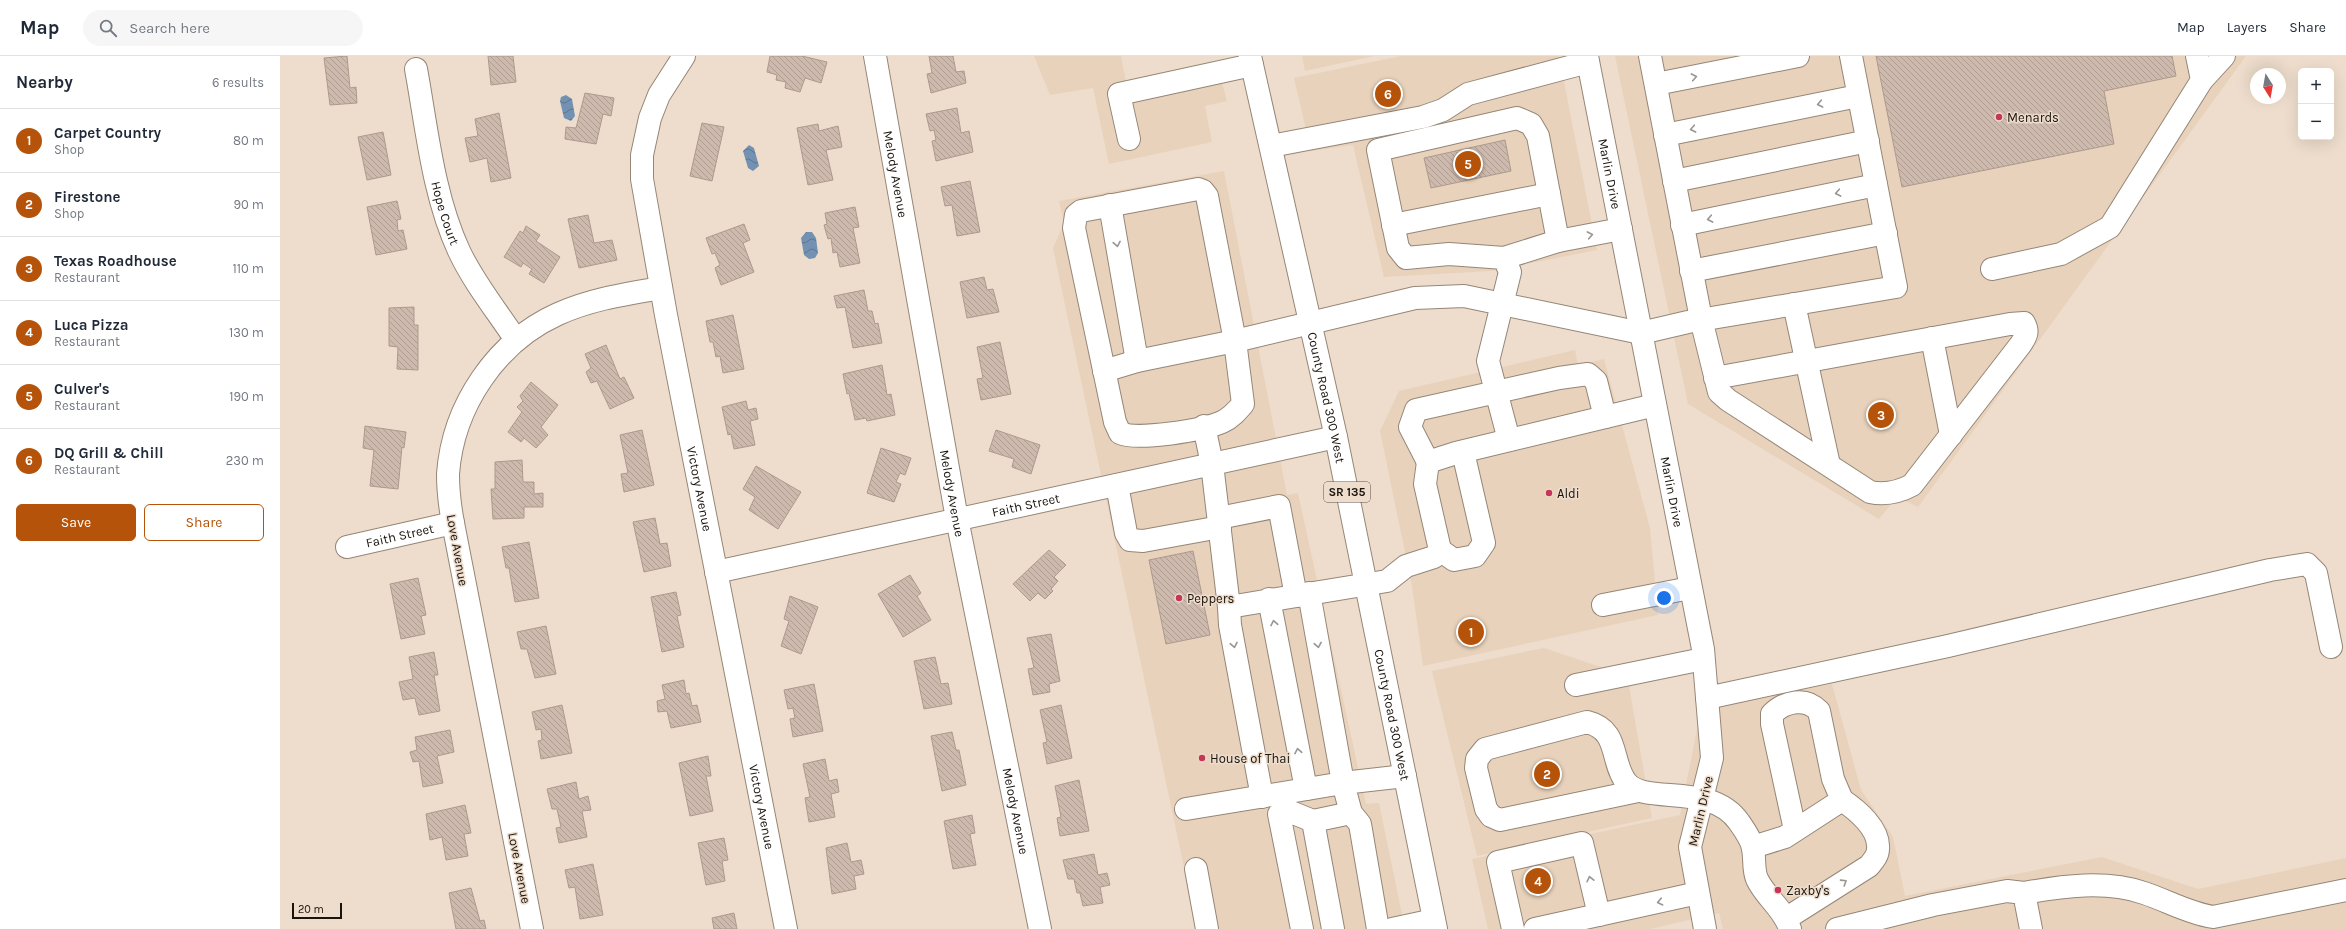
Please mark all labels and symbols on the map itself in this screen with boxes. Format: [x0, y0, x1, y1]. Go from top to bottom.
north arrow [2250, 68, 2286, 104]
one-way arrow [1691, 73, 1697, 81]
pin: 6 [1375, 79, 1401, 109]
one-way arrow [1817, 99, 1823, 107]
place label: Menards [2007, 110, 2059, 125]
marker: Menards [1994, 112, 2004, 122]
one-way arrow [1690, 125, 1696, 133]
street label: Melody Avenue [880, 130, 911, 219]
street label: Marlin Drive [1595, 137, 1624, 211]
pin: 5 [1455, 149, 1481, 179]
street label: Hope Court [428, 180, 462, 247]
one-way arrow [1835, 189, 1841, 197]
one-way arrow [1707, 214, 1714, 222]
one-way arrow [1586, 231, 1593, 240]
one-way arrow [1112, 240, 1120, 247]
street label: County Road 300 West [1305, 331, 1348, 464]
pin: 3 [1868, 400, 1894, 430]
street label: Victory Avenue [684, 445, 715, 533]
street label: Melody Avenue [937, 449, 967, 538]
street label: Marlin Drive [1657, 455, 1686, 529]
road number: SR 135 [1324, 482, 1370, 502]
place label: Aldi [1557, 486, 1580, 501]
marker: Aldi [1544, 488, 1554, 498]
street label: Faith Street [990, 490, 1061, 520]
street label: Love Avenue [444, 513, 471, 587]
street label: Faith Street [364, 521, 435, 551]
your location [1654, 588, 1674, 608]
place label: Peppers [1187, 591, 1234, 606]
marker: Peppers [1174, 593, 1184, 603]
pin: 1 [1458, 617, 1484, 647]
one-way arrow [1270, 620, 1279, 626]
one-way arrow [1229, 642, 1238, 648]
one-way arrow [1314, 642, 1322, 648]
street label: County Road 300 West [1371, 648, 1413, 782]
one-way arrow [1295, 748, 1303, 754]
place label: House of Thai [1210, 751, 1290, 766]
marker: House of Thai [1197, 753, 1207, 763]
pin: 2 [1534, 759, 1560, 789]
street label: Victory Avenue [746, 763, 777, 851]
street label: Melody Avenue [1000, 766, 1032, 856]
street label: Marlin Drive [1685, 774, 1716, 848]
street label: Love Avenue [505, 831, 534, 905]
pin: 4 [1525, 866, 1551, 896]
one-way arrow [1586, 876, 1595, 883]
one-way arrow [1839, 880, 1846, 887]
place label: Zaxby's [1786, 883, 1830, 898]
marker: Zaxby's [1773, 885, 1783, 895]
one-way arrow [1657, 897, 1663, 905]
scale bar [292, 901, 342, 920]

